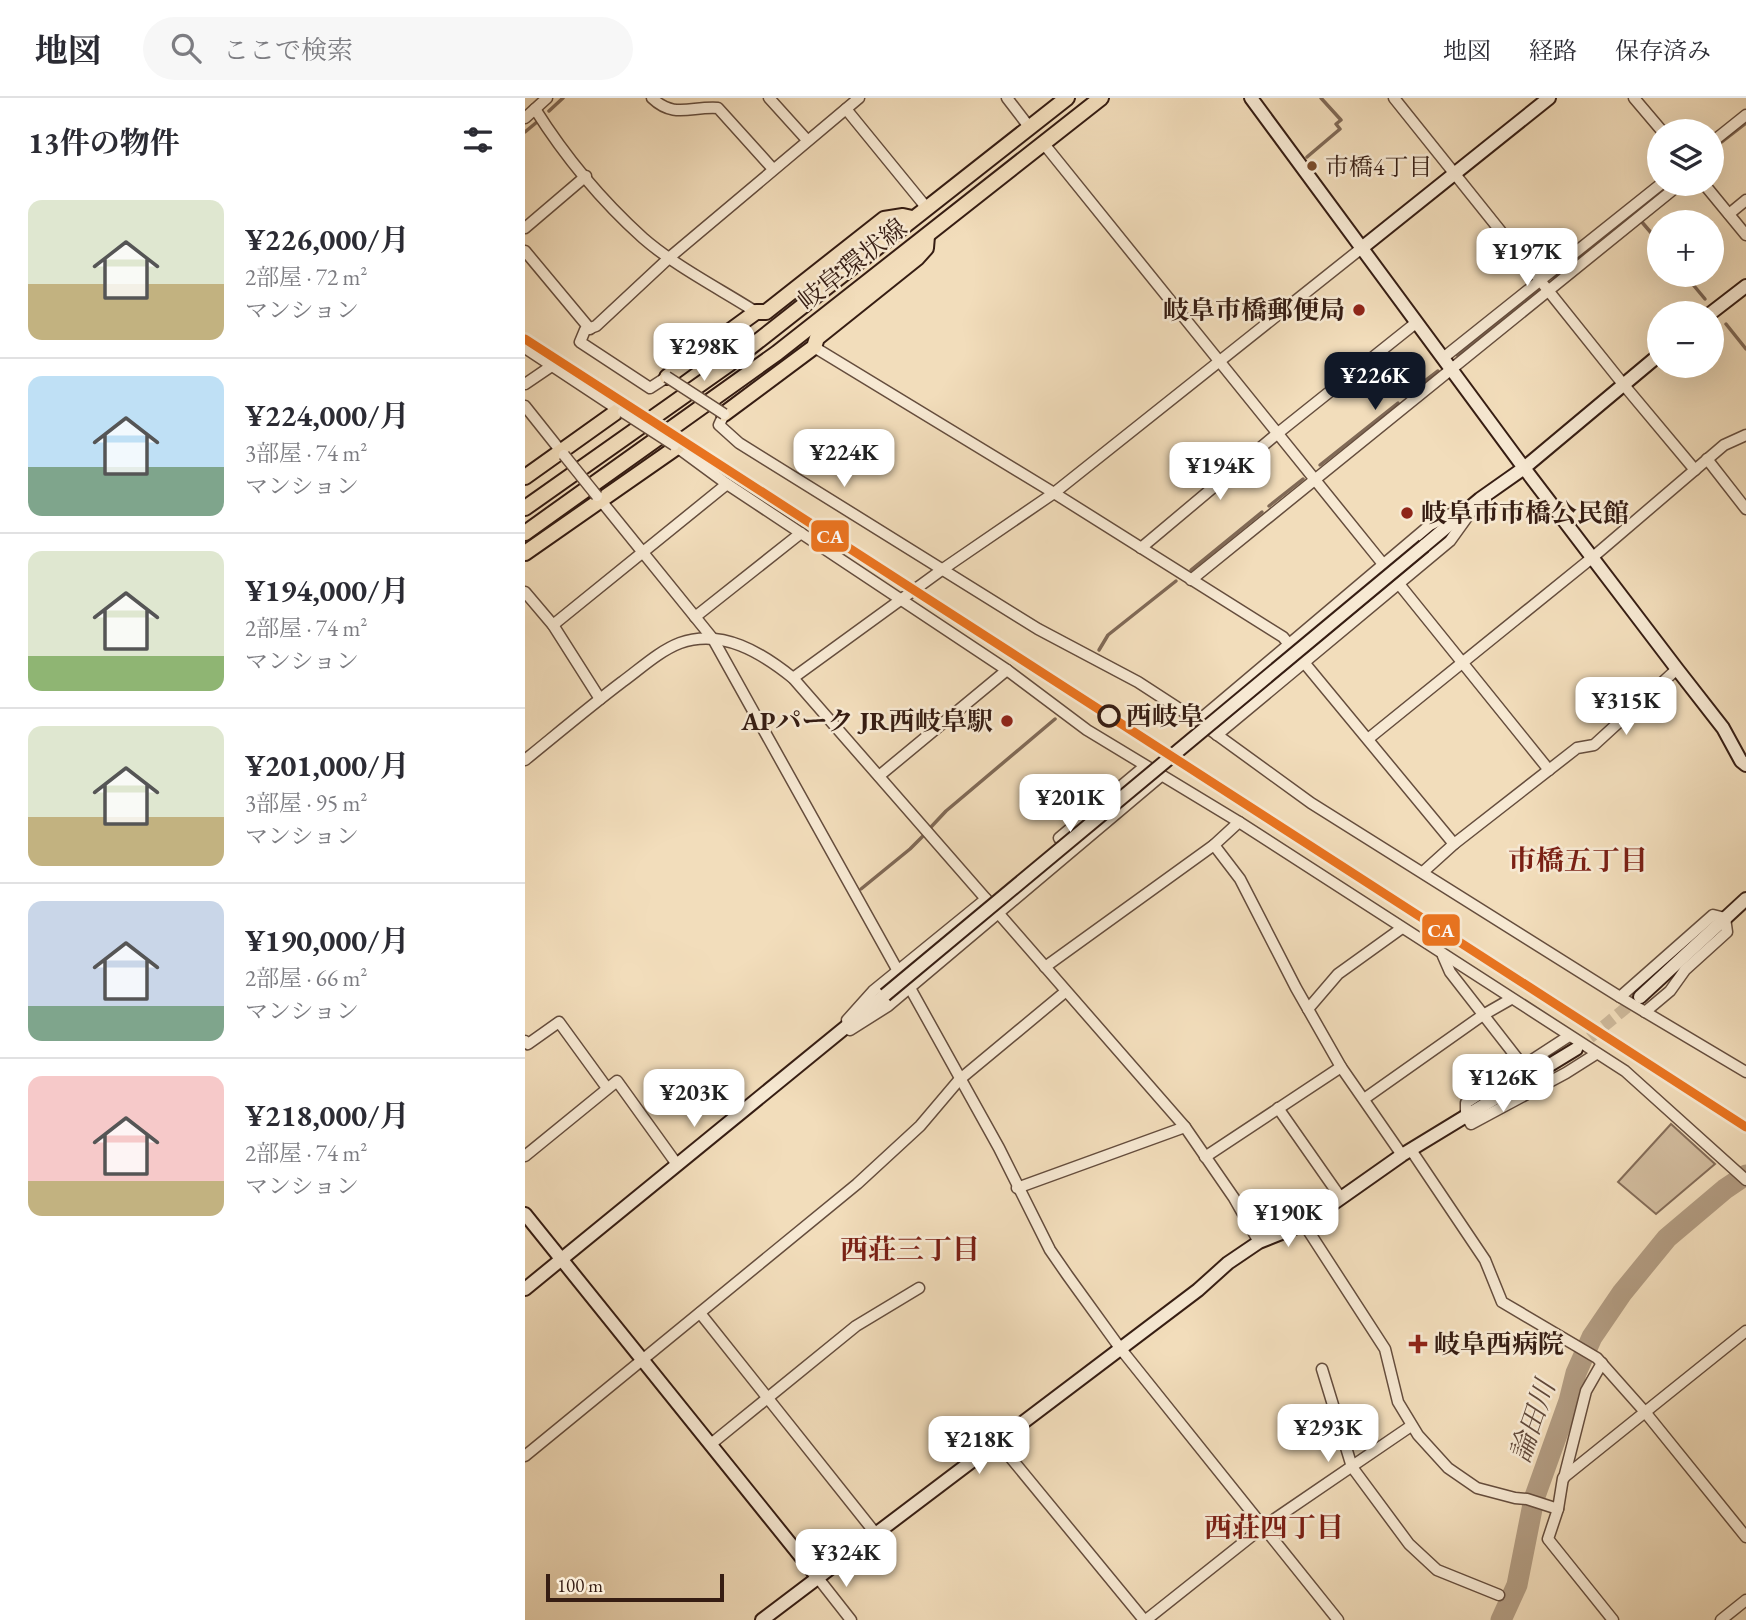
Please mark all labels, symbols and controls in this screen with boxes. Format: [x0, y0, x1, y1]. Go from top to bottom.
search box [143, 17, 633, 80]
text: 地図 [35, 29, 101, 72]
icon: search [167, 29, 205, 67]
text: ここで検索 [223, 33, 353, 67]
text: 地図 [1443, 35, 1491, 66]
text: 経路 [1529, 35, 1577, 66]
text: 保存済み [1615, 35, 1711, 66]
map controls [1647, 119, 1724, 378]
button: layers [1647, 119, 1724, 196]
icon: filters [459, 121, 497, 159]
text: 13件の物件 [28, 123, 180, 162]
place label: 市橋4丁目 [1325, 151, 1433, 182]
marker: 市橋4丁目 [1305, 159, 1319, 173]
button: + [1647, 210, 1724, 287]
street label: 岐阜環状線 [790, 211, 914, 317]
text: ¥226,000/月 [245, 220, 409, 259]
icon: home [84, 228, 168, 312]
pin: ¥197K [1478, 228, 1576, 288]
text: ¥197K [1492, 236, 1562, 266]
text: 2部屋 · 72 m² [245, 262, 367, 292]
place label: 岐阜市橋郵便局 [1163, 293, 1345, 327]
text: マンション [245, 295, 359, 325]
button: − [1647, 301, 1724, 378]
marker: 岐阜市橋郵便局 [1351, 302, 1367, 318]
pin: ¥298K [655, 324, 753, 383]
text: ¥298K [669, 331, 739, 361]
pin: ¥226K [1326, 352, 1424, 412]
text: ¥226K [1340, 360, 1410, 390]
text: ¥224,000/月 [245, 396, 409, 435]
icon: home [84, 404, 168, 488]
pin: ¥224K [795, 430, 893, 489]
text: ¥224K [809, 437, 879, 467]
text: 3部屋 · 74 m² [245, 438, 367, 468]
pin: ¥194K [1171, 442, 1269, 502]
text: ¥194K [1185, 450, 1255, 480]
text: マンション [245, 471, 359, 501]
place label: 岐阜市市橋公民館 [1421, 496, 1629, 530]
marker: 岐阜市市橋公民館 [1399, 505, 1415, 521]
line badge: CA [810, 519, 850, 553]
text: CA [817, 524, 844, 549]
text: ¥194,000/月 [245, 571, 409, 610]
icon: home [84, 579, 168, 663]
text: 2部屋 · 74 m² [245, 613, 367, 643]
text: マンション [245, 646, 359, 676]
pin: ¥315K [1577, 678, 1675, 737]
text: ¥315K [1591, 685, 1661, 715]
place label: 西岐阜 [1126, 699, 1204, 733]
place label: APパーク JR西岐阜駅 [740, 704, 993, 738]
marker: 西岐阜 [1098, 705, 1120, 727]
marker: APパーク JR西岐阜駅 [999, 713, 1015, 729]
text: ¥201,000/月 [245, 746, 409, 785]
icon: home [84, 754, 168, 838]
pin: ¥201K [1021, 774, 1119, 834]
text: ¥201K [1035, 782, 1105, 812]
text: 3部屋 · 95 m² [245, 788, 367, 818]
text: マンション [245, 821, 359, 851]
district label: 市橋五丁目 [1508, 842, 1648, 878]
line badge: CA [1421, 913, 1461, 947]
text: CA [1428, 918, 1455, 943]
text: ¥190,000/月 [245, 921, 409, 960]
icon: home [84, 929, 168, 1013]
text: 2部屋 · 66 m² [245, 963, 367, 993]
text: マンション [245, 996, 359, 1026]
pin: ¥126K [1454, 1054, 1552, 1114]
text: ¥126K [1468, 1062, 1538, 1092]
pin: ¥203K [645, 1070, 743, 1129]
text: ¥203K [659, 1077, 729, 1107]
text: ¥218,000/月 [245, 1096, 409, 1135]
icon: home [84, 1104, 168, 1188]
text: 2部屋 · 74 m² [245, 1138, 367, 1168]
text: マンション [245, 1171, 359, 1201]
pin: ¥190K [1239, 1190, 1337, 1249]
text: ¥190K [1253, 1197, 1323, 1227]
district label: 西荘三丁目 [840, 1231, 980, 1267]
place label: 岐阜西病院 [1434, 1327, 1564, 1361]
marker: 岐阜西病院 [1408, 1334, 1428, 1354]
water label: 論田川 [1501, 1373, 1564, 1467]
pin: ¥293K [1279, 1404, 1377, 1464]
text: ¥293K [1293, 1412, 1363, 1442]
pin: ¥218K [930, 1416, 1028, 1476]
text: ¥218K [944, 1424, 1014, 1454]
district label: 西荘四丁目 [1204, 1509, 1344, 1545]
pin: ¥324K [797, 1530, 895, 1589]
text: ¥324K [811, 1537, 881, 1567]
scale bar [546, 1571, 725, 1603]
text: 100 m [557, 1573, 603, 1598]

